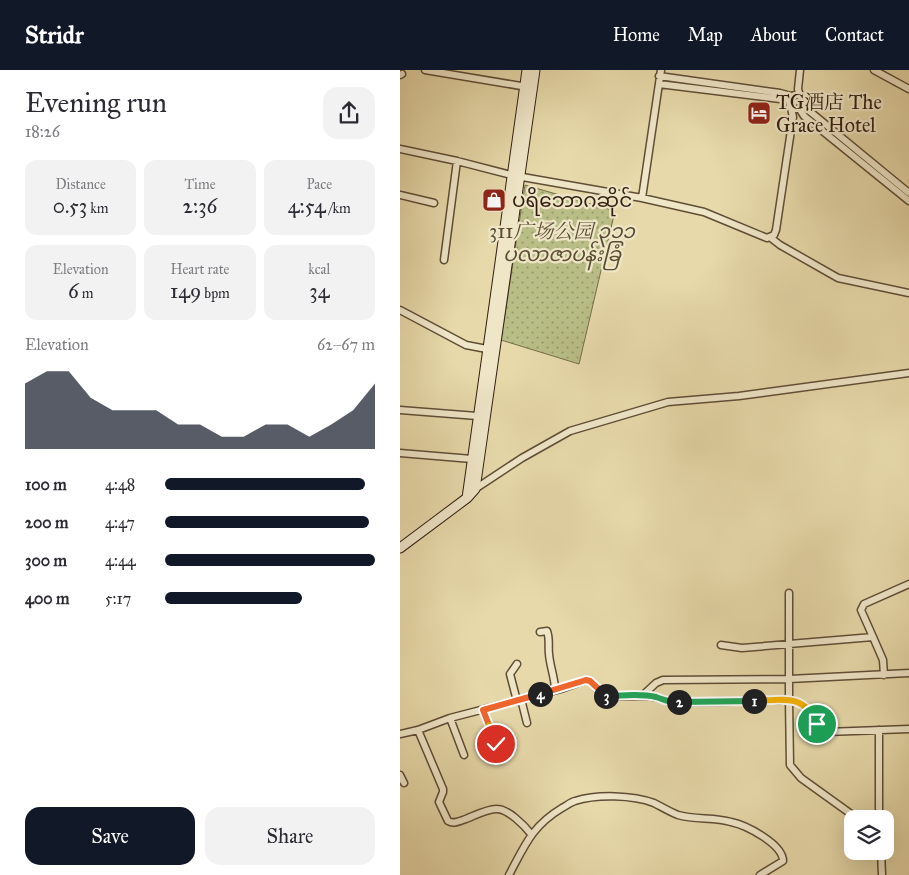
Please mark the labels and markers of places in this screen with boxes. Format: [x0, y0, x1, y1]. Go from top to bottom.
place label: TG酒店 The Grace Hotel [776, 90, 882, 137]
hotel icon: TG酒店 The Grace Hotel [746, 100, 772, 126]
place label: ပရိဘောဂဆိုင် [512, 186, 632, 217]
shop icon: ပရိဘောဂဆိုင် [481, 187, 507, 213]
pin: 4 [528, 682, 552, 706]
pin: 3 [594, 684, 618, 708]
pin: 1 [742, 688, 766, 714]
pin: 2 [666, 690, 692, 714]
pin [796, 703, 838, 745]
pin [475, 723, 517, 765]

